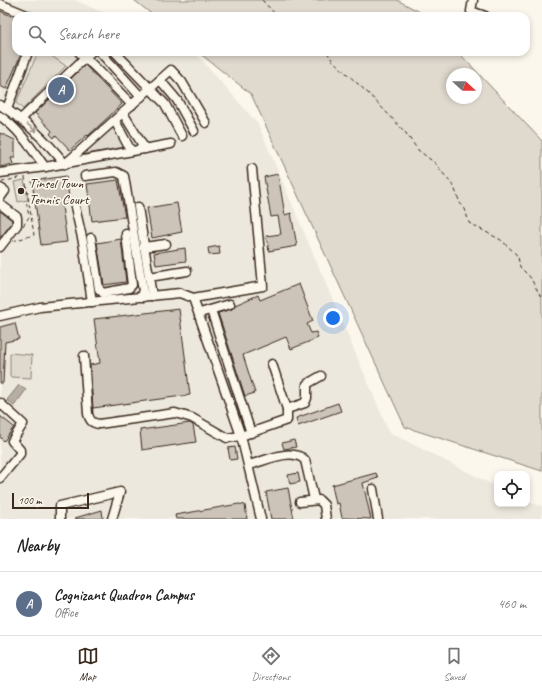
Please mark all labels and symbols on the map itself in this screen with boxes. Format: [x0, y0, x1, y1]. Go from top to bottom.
north arrow [446, 68, 482, 104]
pin: A [48, 75, 74, 105]
one-way arrow [26, 123, 37, 132]
place label: Tinsel Town Tennis Court [29, 175, 90, 208]
marker: Tinsel Town Tennis Court [16, 186, 26, 196]
your location [323, 308, 343, 328]
scale bar [12, 491, 89, 510]

